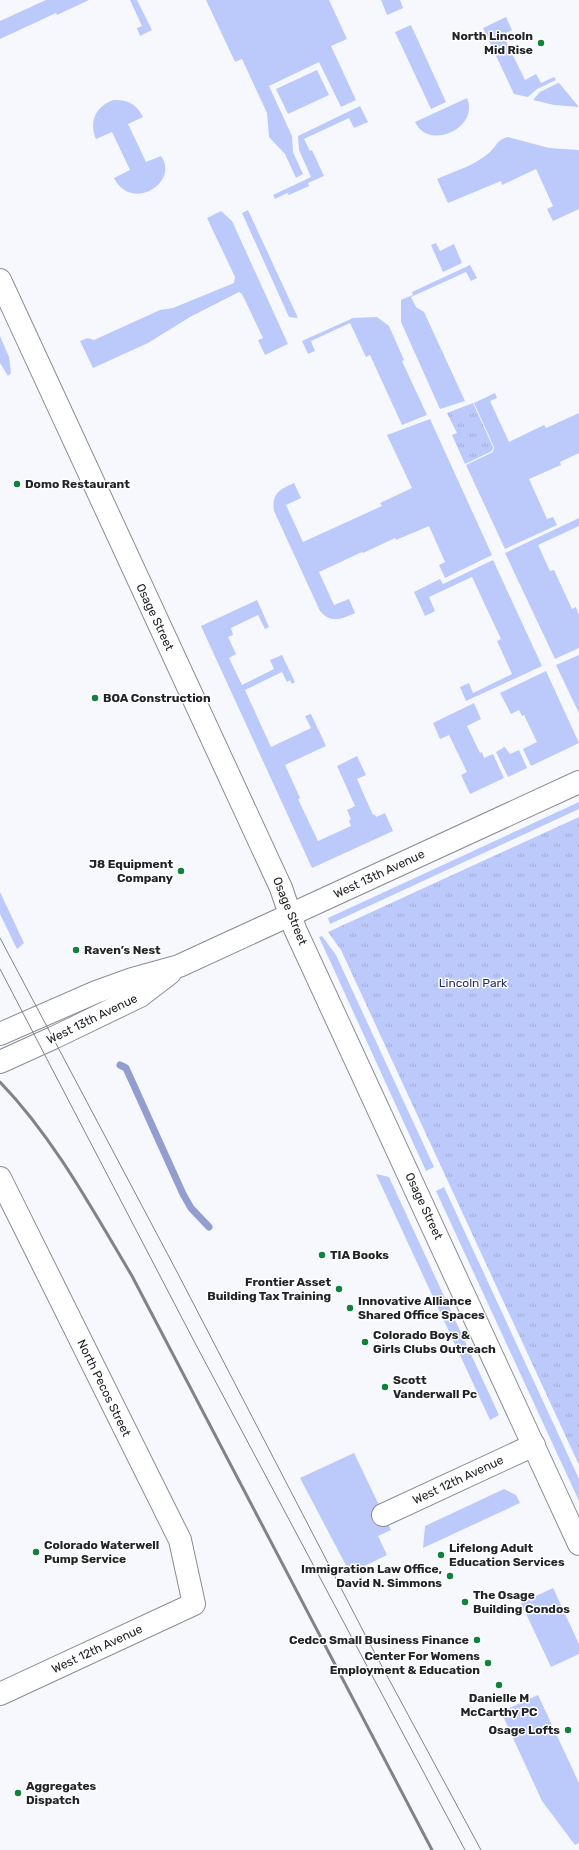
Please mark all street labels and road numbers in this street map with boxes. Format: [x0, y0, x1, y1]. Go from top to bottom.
street label: Osage Street [133, 581, 177, 653]
street label: West 13th Avenue [331, 847, 427, 901]
street label: Osage Street [270, 875, 310, 947]
street label: West 13th Avenue [45, 991, 140, 1047]
street label: Osage Street [402, 1170, 446, 1242]
street label: North Pecos Street [74, 1337, 134, 1439]
street label: West 12th Avenue [410, 1453, 506, 1507]
street label: West 12th Avenue [49, 1622, 145, 1676]

